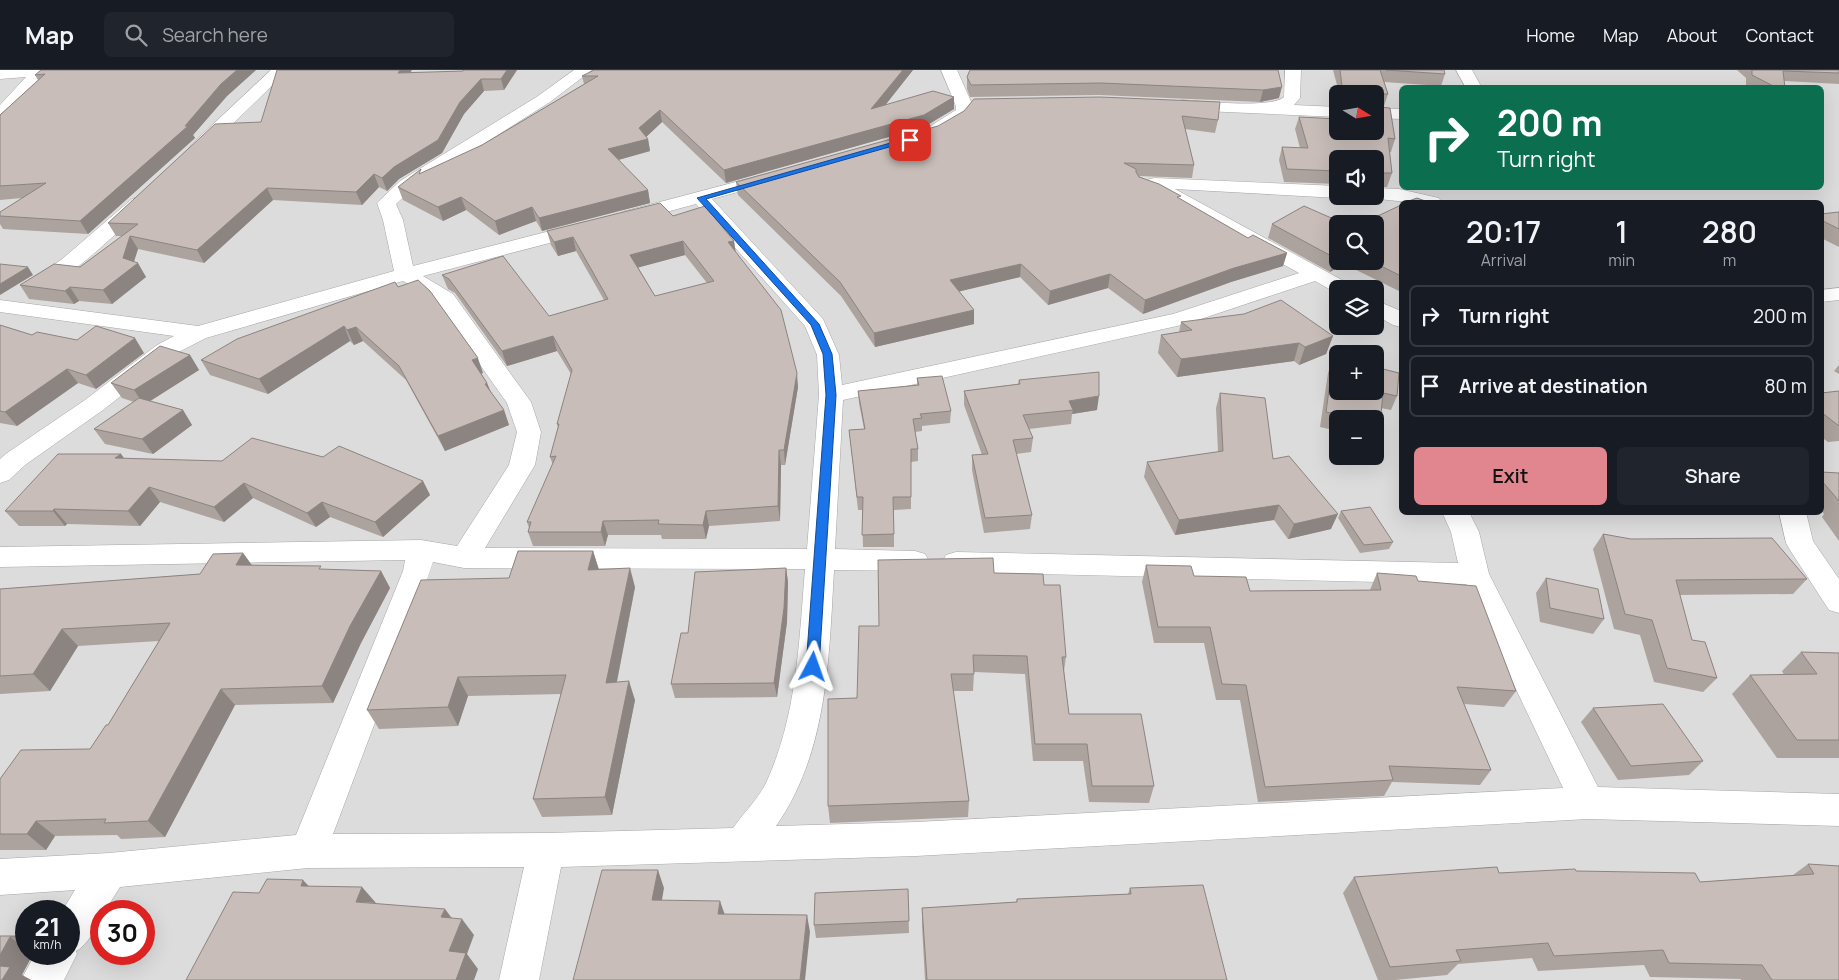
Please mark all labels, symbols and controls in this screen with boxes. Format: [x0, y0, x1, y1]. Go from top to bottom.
search box [104, 12, 454, 57]
text: Map [25, 18, 74, 51]
icon: search [122, 21, 150, 49]
text: Search here [162, 22, 268, 48]
text: Home [1526, 23, 1575, 47]
text: Map [1603, 23, 1639, 47]
text: About [1667, 23, 1717, 47]
text: Contact [1745, 23, 1814, 47]
north arrow [1329, 85, 1384, 140]
map controls [1329, 85, 1384, 465]
text: 200 m [1497, 99, 1602, 147]
icon: right [1414, 105, 1479, 170]
pin [889, 119, 931, 161]
icon: arrive [896, 126, 924, 154]
text: Turn right [1497, 144, 1595, 174]
button: sound [1329, 150, 1384, 205]
text: 20:17 [1466, 211, 1541, 252]
text: 1 [1615, 211, 1628, 252]
text: 280 [1702, 211, 1757, 252]
button: search [1329, 215, 1384, 270]
text: Arrival [1481, 249, 1526, 271]
text: min [1608, 249, 1635, 271]
text: m [1723, 249, 1736, 271]
button: layers [1329, 280, 1384, 335]
icon: right [1416, 302, 1444, 330]
text: Turn right [1459, 303, 1549, 329]
text: 200 m [1753, 303, 1807, 329]
button: + [1329, 345, 1384, 400]
icon: arrive [1416, 372, 1444, 400]
text: Arrive at destination [1459, 373, 1648, 399]
text: 80 m [1764, 373, 1807, 399]
button: − [1329, 410, 1384, 465]
button: Exit [1414, 447, 1607, 505]
button: Share [1617, 447, 1809, 505]
position arrow [786, 640, 838, 692]
speed limit sign: 30 [90, 900, 155, 965]
text: 21 [35, 909, 60, 944]
text: km/h [34, 936, 61, 953]

